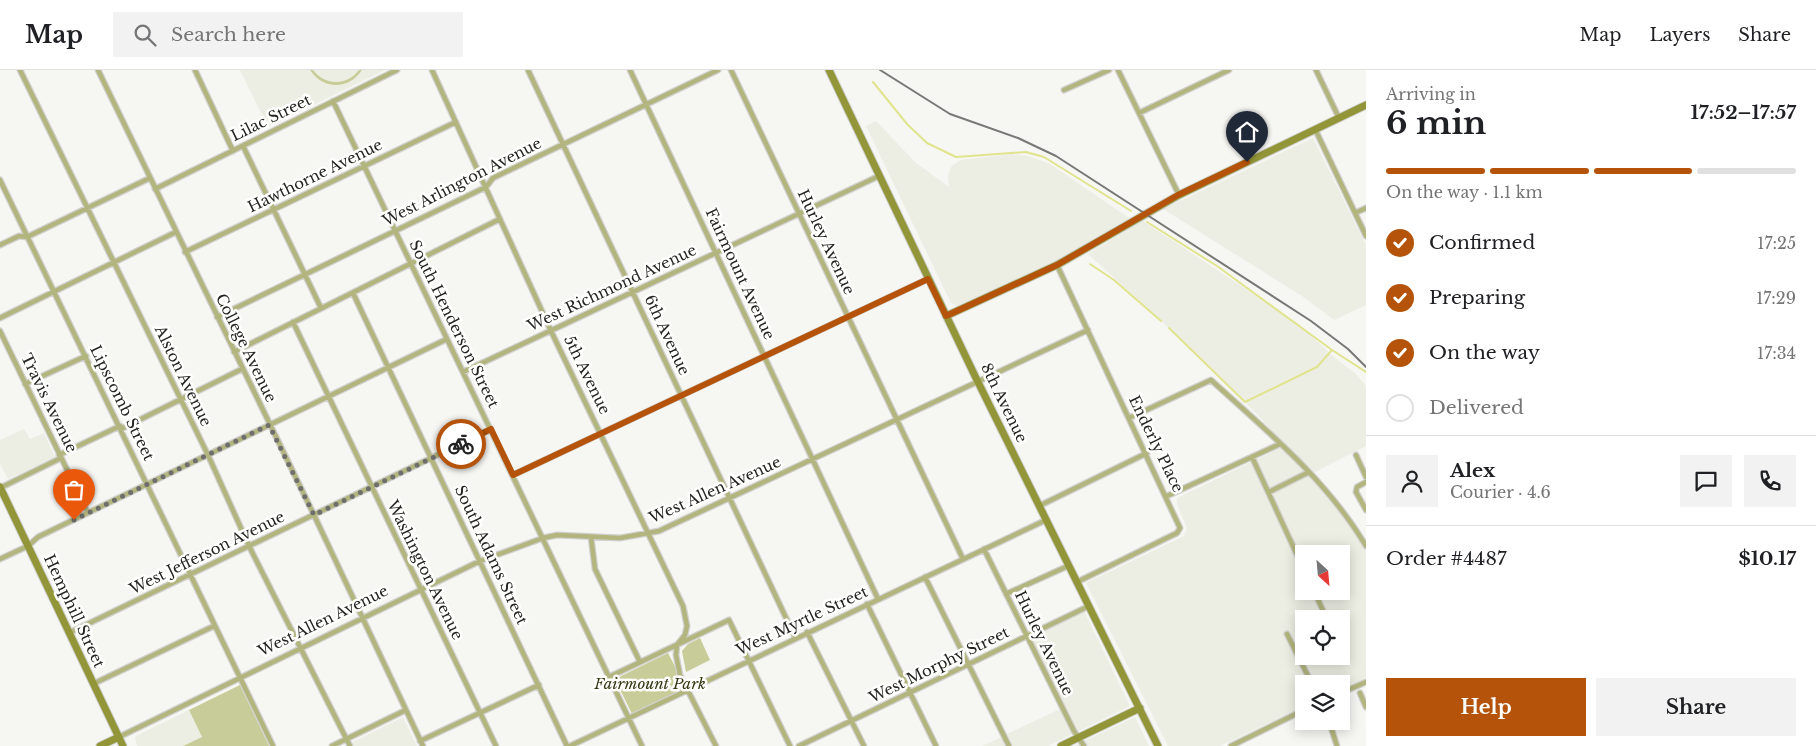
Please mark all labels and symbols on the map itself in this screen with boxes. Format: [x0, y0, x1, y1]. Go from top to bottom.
street label: Lilac Street [228, 90, 314, 145]
pin [1226, 111, 1268, 162]
street label: West Arlington Avenue [378, 133, 544, 230]
street label: Hawthorne Avenue [244, 135, 385, 216]
street label: Hurley Avenue [794, 186, 859, 297]
street label: Fairmount Avenue [702, 205, 779, 343]
street label: South Henderson Street [405, 237, 504, 411]
street label: West Richmond Avenue [523, 240, 699, 336]
street label: College Avenue [212, 290, 281, 405]
street label: 6th Avenue [641, 292, 694, 378]
street label: Alston Avenue [150, 321, 216, 429]
street label: 5th Avenue [560, 332, 615, 417]
street label: Lipscomb Street [86, 342, 159, 464]
street label: Travis Avenue [17, 350, 82, 455]
street label: 8th Avenue [977, 360, 1032, 446]
street label: Enderly Place [1125, 392, 1188, 495]
courier [436, 419, 486, 469]
street label: West Allen Avenue [645, 452, 784, 528]
pin [53, 469, 95, 520]
street label: South Adams Street [451, 482, 532, 628]
street label: Washington Avenue [383, 496, 467, 643]
street label: West Jefferson Avenue [125, 507, 287, 599]
north arrow [1295, 545, 1350, 600]
street label: Hemphill Street [40, 551, 109, 671]
street label: West Allen Avenue [254, 581, 391, 661]
street label: West Myrtle Street [732, 582, 871, 660]
street label: Hurley Avenue [1011, 587, 1078, 698]
street label: West Morphy Street [865, 622, 1012, 707]
park label: Fairmount Park [593, 674, 706, 693]

